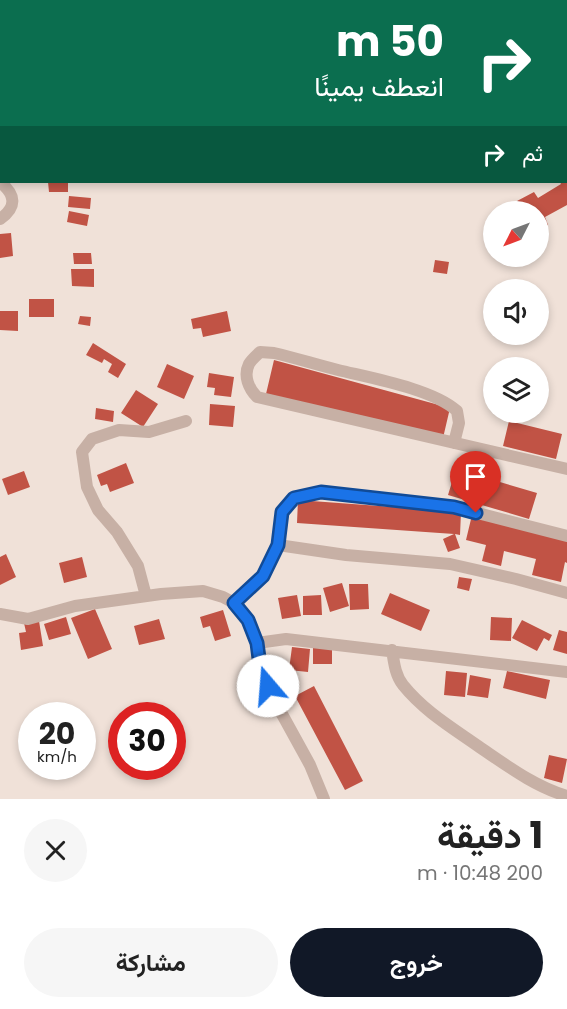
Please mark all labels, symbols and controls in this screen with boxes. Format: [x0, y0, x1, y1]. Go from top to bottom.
text: 50 m [336, 12, 444, 71]
icon: right [465, 24, 543, 102]
text: انعطف يمينًا [314, 68, 444, 105]
icon: right [477, 138, 510, 171]
text: ثم [522, 138, 543, 169]
north arrow [483, 201, 549, 267]
map controls [483, 201, 549, 423]
button: sound [483, 279, 549, 345]
button: layers [483, 357, 549, 423]
pin [450, 451, 501, 513]
icon: arrive [459, 460, 492, 493]
position arrow [236, 654, 300, 718]
speed limit sign: 30 [108, 702, 186, 780]
text: 20 [39, 712, 75, 755]
text: km/h [37, 746, 77, 767]
text: 1 دقيقة [437, 810, 543, 861]
button: close [24, 819, 87, 882]
text: 200 m · 10:48 [417, 859, 543, 887]
button: مشاركة [24, 928, 278, 997]
button: خروج [290, 928, 543, 997]

